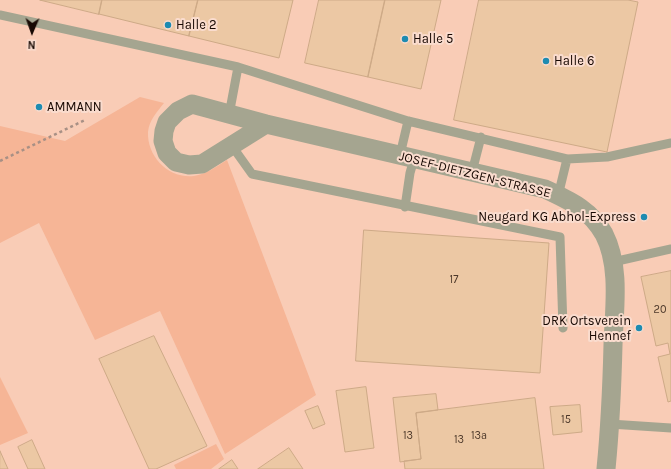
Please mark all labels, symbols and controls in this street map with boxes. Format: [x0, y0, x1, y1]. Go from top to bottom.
north arrow [12, 12, 52, 52]
place label: Halle 2 [176, 17, 216, 33]
marker: Halle 2 [163, 20, 173, 30]
place label: Halle 5 [413, 31, 453, 47]
marker: Halle 5 [400, 34, 410, 44]
text: N [27, 38, 36, 51]
place label: Halle 6 [554, 53, 594, 69]
marker: Halle 6 [541, 56, 551, 66]
place label: AMMANN [47, 99, 102, 115]
marker: AMMANN [34, 102, 44, 112]
street label: JOSEF-DIETZGEN-STRASSE [398, 149, 552, 201]
place label: Neugard KG Abhol-Express [478, 209, 636, 225]
marker: Neugard KG Abhol-Express [639, 212, 649, 222]
house number: 17 [450, 273, 458, 287]
house number: 20 [654, 303, 666, 317]
place label: DRK Ortsverein Hennef [542, 313, 631, 344]
marker: DRK Ortsverein Hennef [634, 323, 644, 333]
house number: 15 [561, 413, 571, 427]
house number: 13 [403, 429, 413, 443]
house number: 13a [471, 429, 487, 443]
house number: 13 [454, 433, 464, 447]

